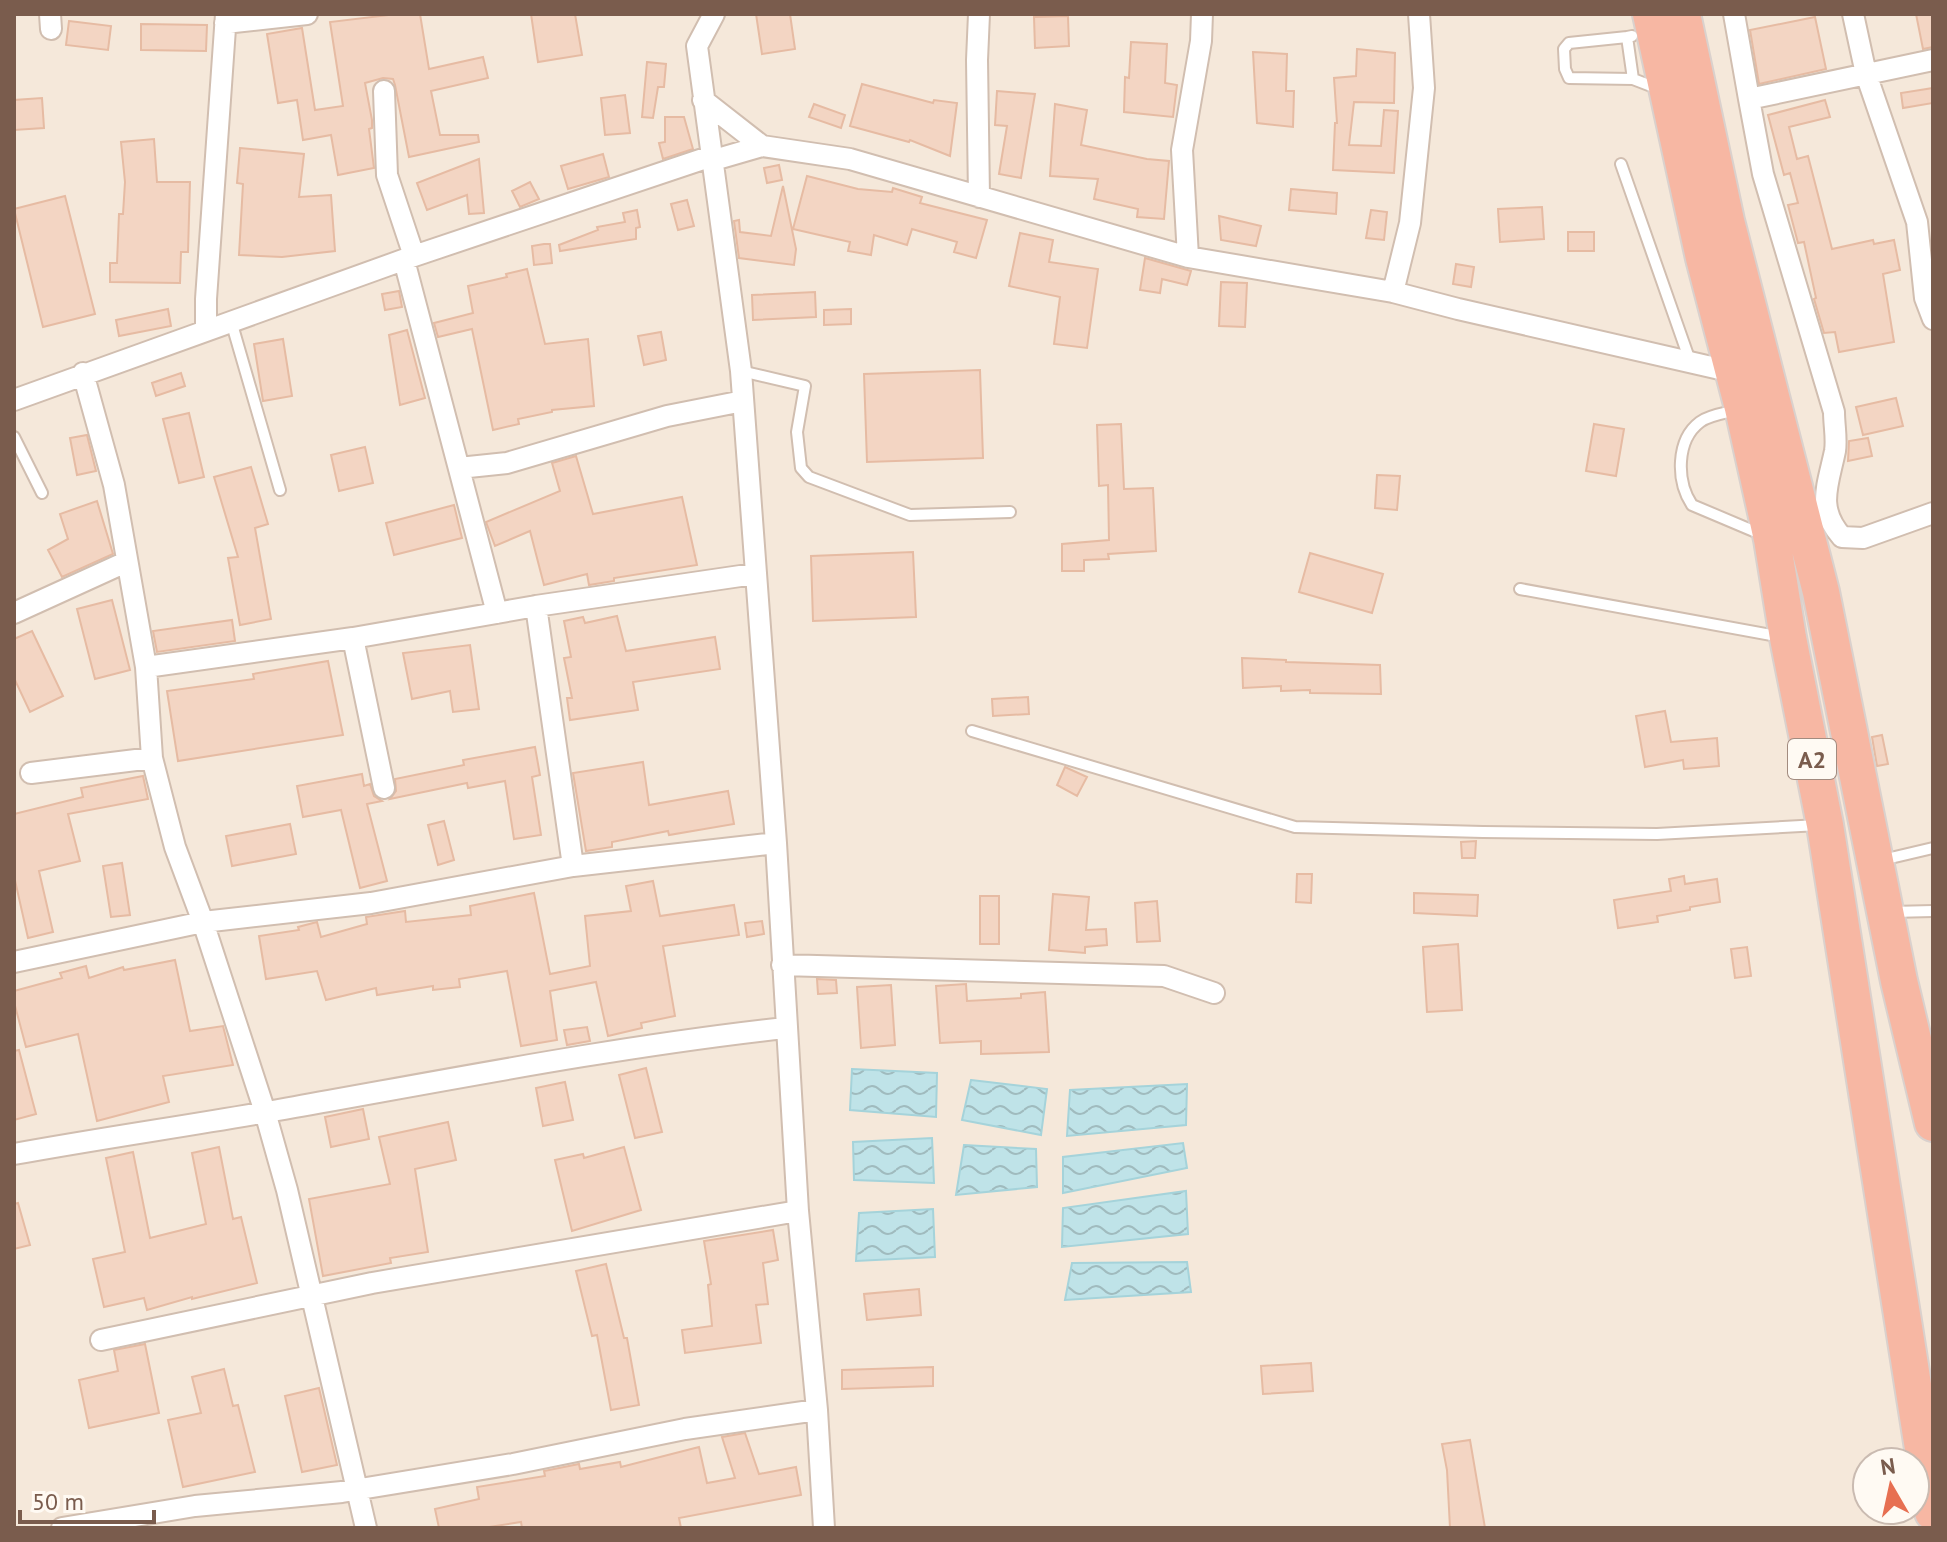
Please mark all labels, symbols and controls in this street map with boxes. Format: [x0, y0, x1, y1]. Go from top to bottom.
road number: A2 [1788, 739, 1836, 779]
north arrow [1851, 1446, 1931, 1526]
text: N [1879, 1451, 1897, 1481]
scale bar [20, 1474, 154, 1524]
text: 50 m [32, 1486, 84, 1517]

